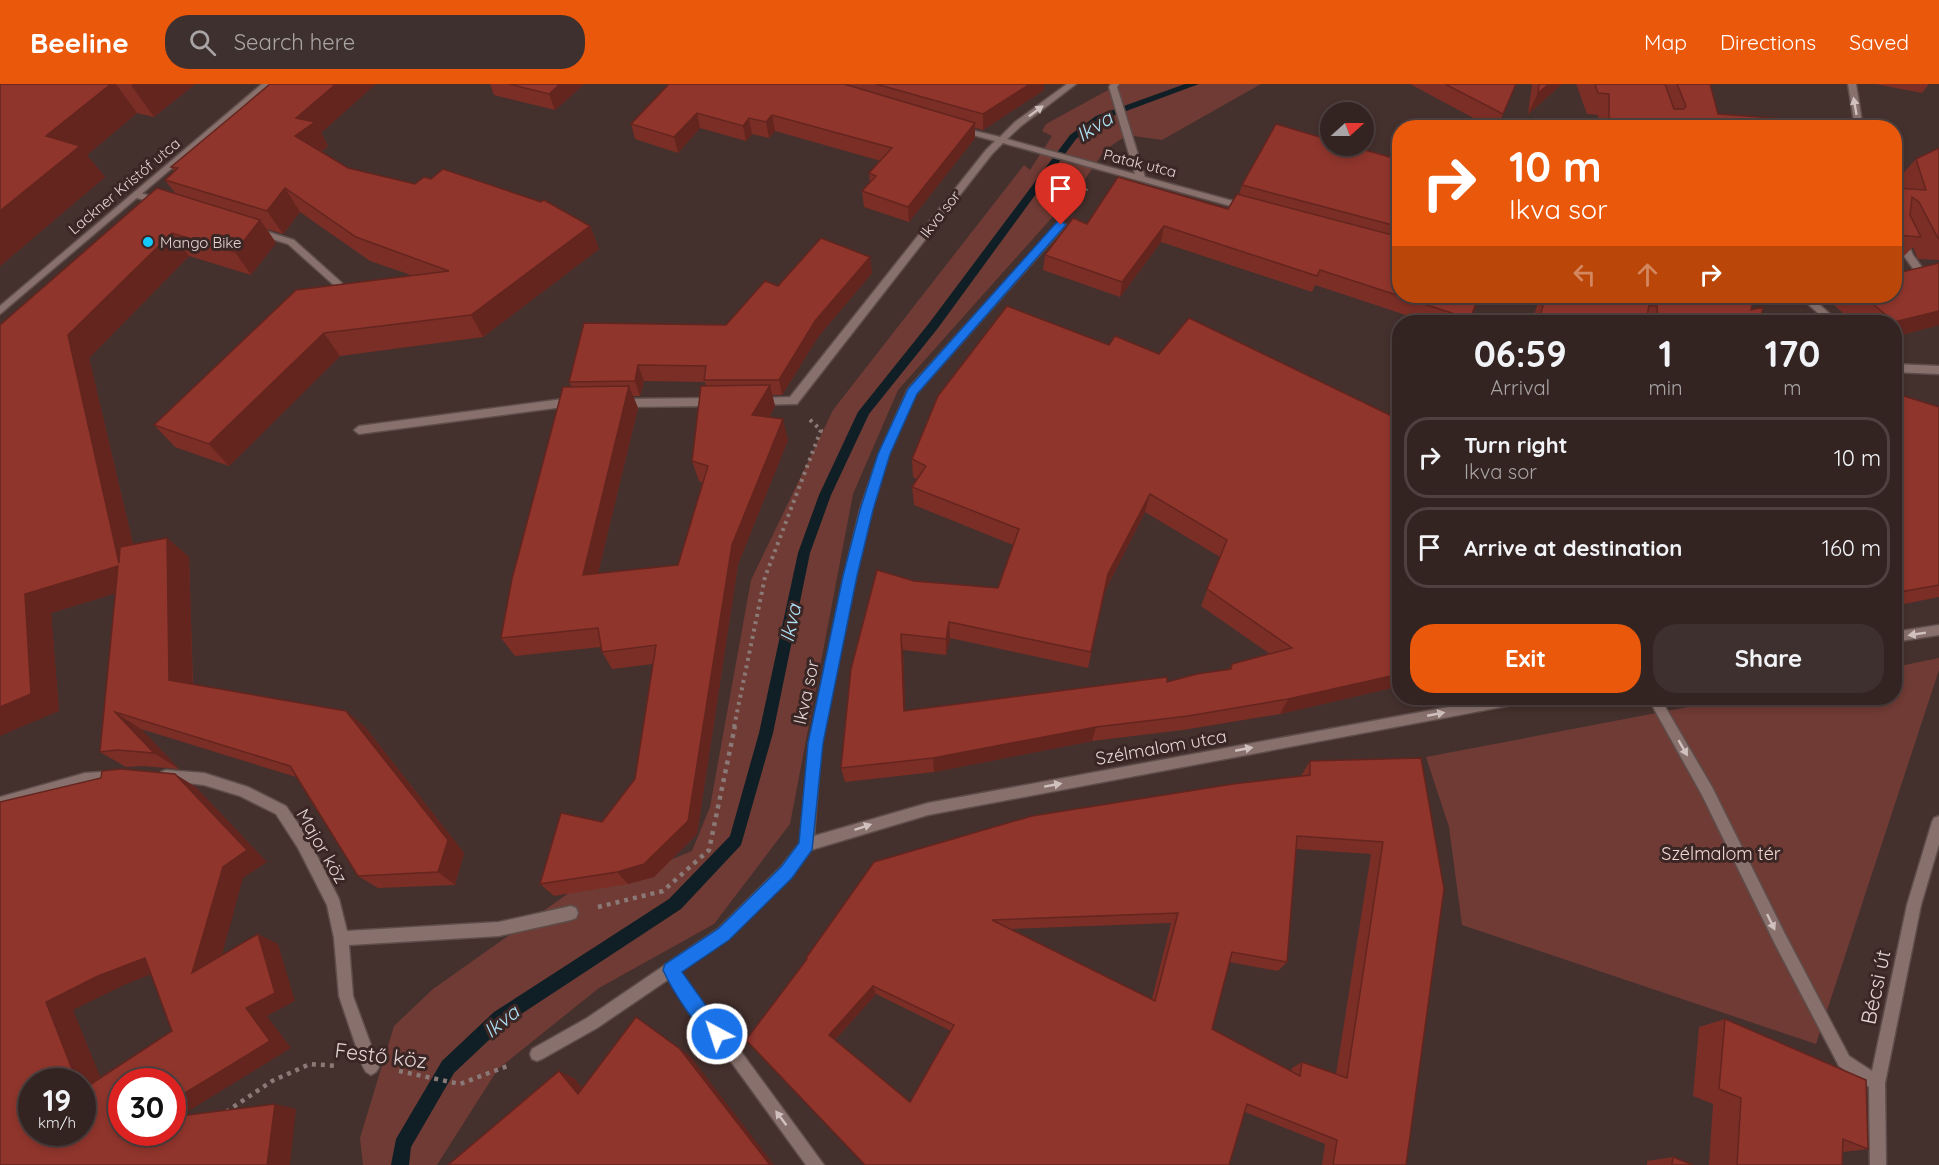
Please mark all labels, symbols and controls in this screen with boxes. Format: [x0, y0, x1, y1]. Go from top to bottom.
search box [165, 15, 585, 69]
text: Beeline [30, 25, 129, 60]
icon: search [186, 26, 219, 59]
text: Search here [234, 28, 355, 56]
text: Map [1644, 29, 1687, 55]
text: Directions [1720, 29, 1816, 55]
text: Saved [1849, 29, 1909, 55]
one-way arrow [1851, 96, 1860, 115]
north arrow [1320, 102, 1374, 156]
map controls [1320, 102, 1374, 156]
water label: Ikva [1071, 104, 1118, 147]
one-way arrow [1028, 106, 1043, 118]
street label: Lackner Kristóf utca [64, 134, 184, 238]
text: 10 m [1509, 140, 1602, 193]
icon: right [1410, 144, 1488, 222]
street label: Patak utca [1101, 145, 1179, 181]
pin [1035, 163, 1086, 225]
icon: arrive [1044, 172, 1077, 205]
street label: Ikva sor [916, 186, 964, 241]
text: Ikva sor [1509, 192, 1608, 226]
place label: Mango Bike [160, 233, 242, 252]
marker: Mango Bike [141, 235, 155, 249]
icon: left [1568, 258, 1601, 291]
icon: ahead [1631, 258, 1664, 291]
icon: right [1694, 258, 1727, 291]
text: 06:59 [1474, 331, 1567, 376]
text: 1 [1659, 331, 1673, 376]
text: 170 [1764, 331, 1820, 376]
text: Arrival [1490, 375, 1550, 400]
text: min [1649, 375, 1683, 400]
text: m [1783, 375, 1801, 400]
text: Turn right [1464, 431, 1568, 459]
icon: right [1413, 441, 1446, 474]
text: 10 m [1834, 444, 1881, 472]
text: Ikva sor [1464, 459, 1537, 484]
icon: arrive [1413, 531, 1446, 564]
text: Arrive at destination [1464, 534, 1682, 562]
text: 160 m [1822, 534, 1881, 562]
water label: Ikva [774, 600, 807, 644]
button: Exit [1410, 624, 1641, 693]
button: Share [1653, 624, 1884, 693]
one-way arrow [1907, 629, 1926, 638]
street label: Ikva sor [788, 657, 824, 727]
one-way arrow [1427, 709, 1446, 718]
street label: Szélmalom utca [1094, 724, 1228, 770]
one-way arrow [1678, 740, 1688, 757]
one-way arrow [1235, 744, 1254, 753]
one-way arrow [1043, 780, 1062, 789]
street label: Major köz [291, 805, 353, 887]
one-way arrow [854, 822, 872, 831]
park label: Szélmalom tér [1661, 842, 1781, 865]
one-way arrow [1767, 914, 1776, 931]
street label: Bécsi út [1854, 947, 1896, 1027]
water label: Ikva [478, 998, 525, 1043]
position arrow [685, 1002, 749, 1066]
street label: Festő köz [333, 1036, 429, 1074]
speed limit sign: 30 [108, 1068, 186, 1146]
text: 19 [43, 1081, 71, 1119]
one-way arrow [775, 1110, 787, 1126]
text: km/h [38, 1113, 76, 1132]

